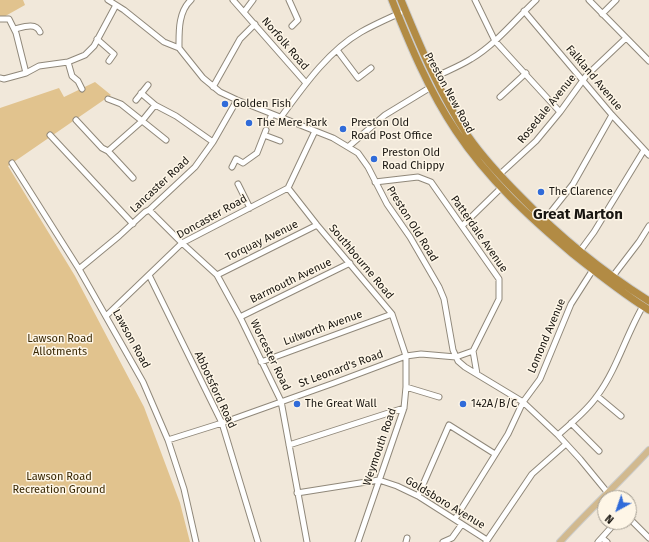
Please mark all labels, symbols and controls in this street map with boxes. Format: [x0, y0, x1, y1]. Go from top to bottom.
street label: Norfolk Road [259, 15, 311, 73]
street label: Falkland Avenue [563, 43, 625, 113]
street label: Preston New Road [421, 50, 477, 136]
street label: Rosedale Avenue [515, 72, 579, 146]
place label: Golden Fish [233, 97, 291, 111]
marker: Golden Fish [220, 99, 230, 109]
place label: The Mere Park [257, 116, 327, 130]
place label: Preston Old Road Post Office [351, 116, 432, 142]
marker: The Mere Park [244, 118, 254, 128]
marker: Preston Old Road Post Office [338, 124, 348, 134]
place label: Preston Old Road Chippy [382, 146, 444, 172]
street label: Lancaster Road [128, 154, 192, 216]
marker: Preston Old Road Chippy [369, 154, 379, 164]
street label: Preston Old Road [383, 184, 441, 264]
place label: The Clarence [549, 185, 613, 199]
marker: The Clarence [536, 187, 546, 197]
street label: Doncaster Road [174, 192, 250, 242]
street label: Patterdale Avenue [448, 193, 510, 275]
district label: Great Marton [533, 206, 623, 224]
street label: Torquay Avenue [224, 218, 300, 264]
street label: Southbourne Road [326, 222, 396, 302]
street label: Barmouth Avenue [248, 256, 334, 306]
street label: Lomond Avenue [525, 297, 569, 375]
street label: Lawson Road [109, 307, 153, 371]
street label: Lulworth Avenue [282, 308, 364, 348]
street label: Worcester Road [247, 317, 293, 393]
park label: Lawson Road Allotments [27, 332, 93, 358]
street label: St Leonard's Road [297, 348, 385, 390]
street label: Abbotsford Road [191, 349, 239, 431]
place label: The Great Wall [305, 397, 377, 411]
place label: 142A/B/C [471, 397, 517, 411]
marker: The Great Wall [292, 399, 302, 409]
marker: 142A/B/C [458, 399, 468, 409]
street label: Weymouth Road [361, 406, 399, 488]
park label: Lawson Road Recreation Ground [12, 470, 106, 496]
street label: Goldsboro Avenue [403, 474, 487, 532]
north arrow [597, 490, 637, 530]
text: N [603, 511, 617, 526]

